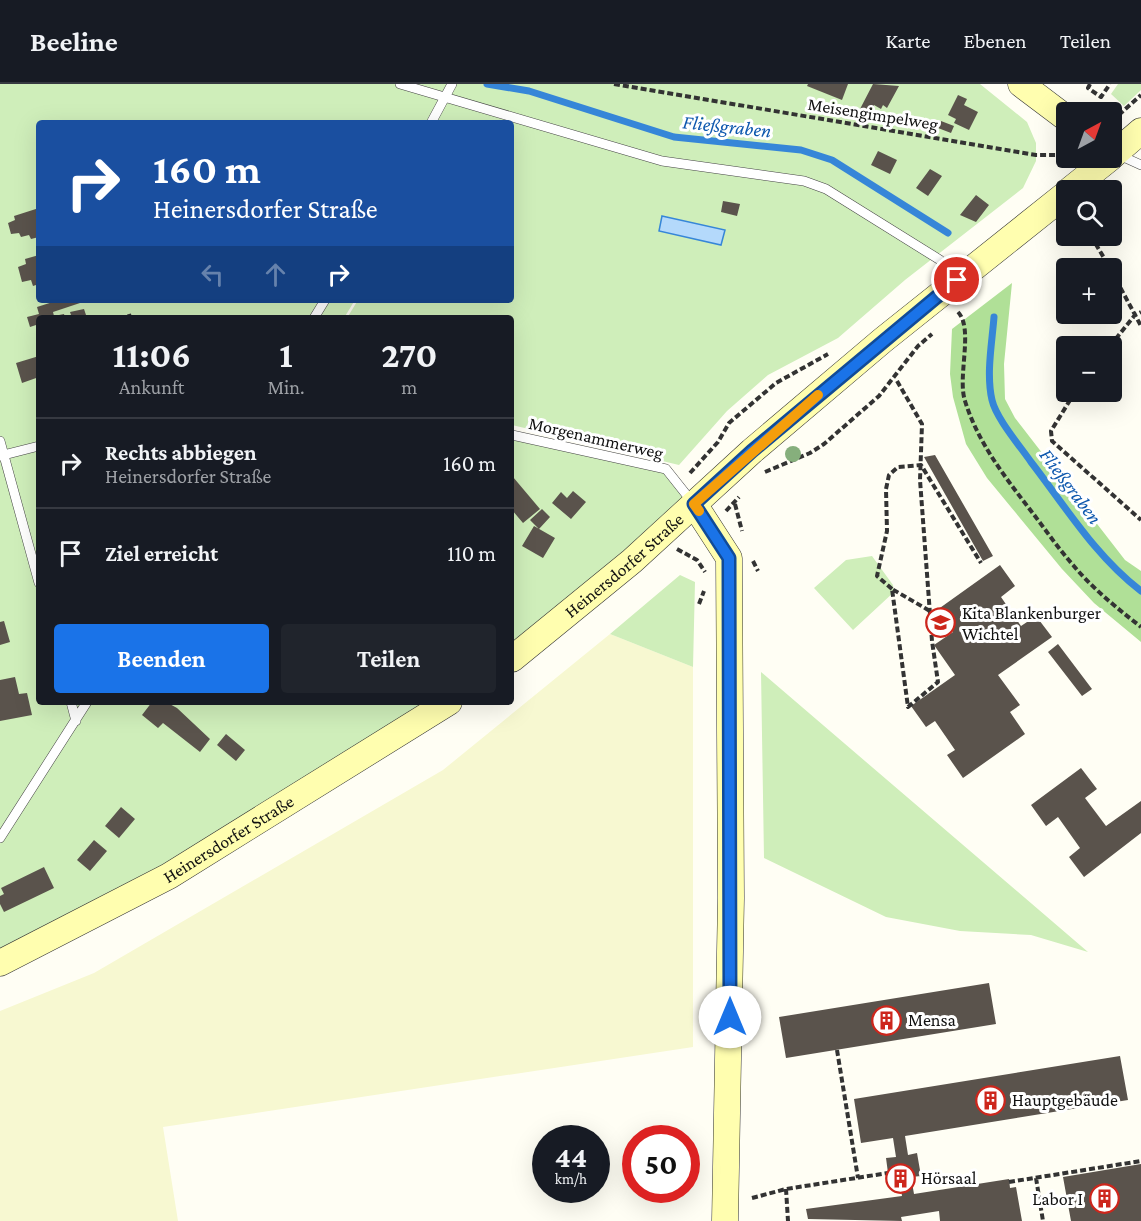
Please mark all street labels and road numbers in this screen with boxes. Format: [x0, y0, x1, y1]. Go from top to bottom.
street label: Meisengimpelweg [806, 94, 940, 134]
street label: Morgenammerweg [527, 413, 665, 463]
street label: Heinersdorfer Straße [561, 509, 687, 622]
street label: Heinersdorfer Straße [159, 791, 297, 887]

